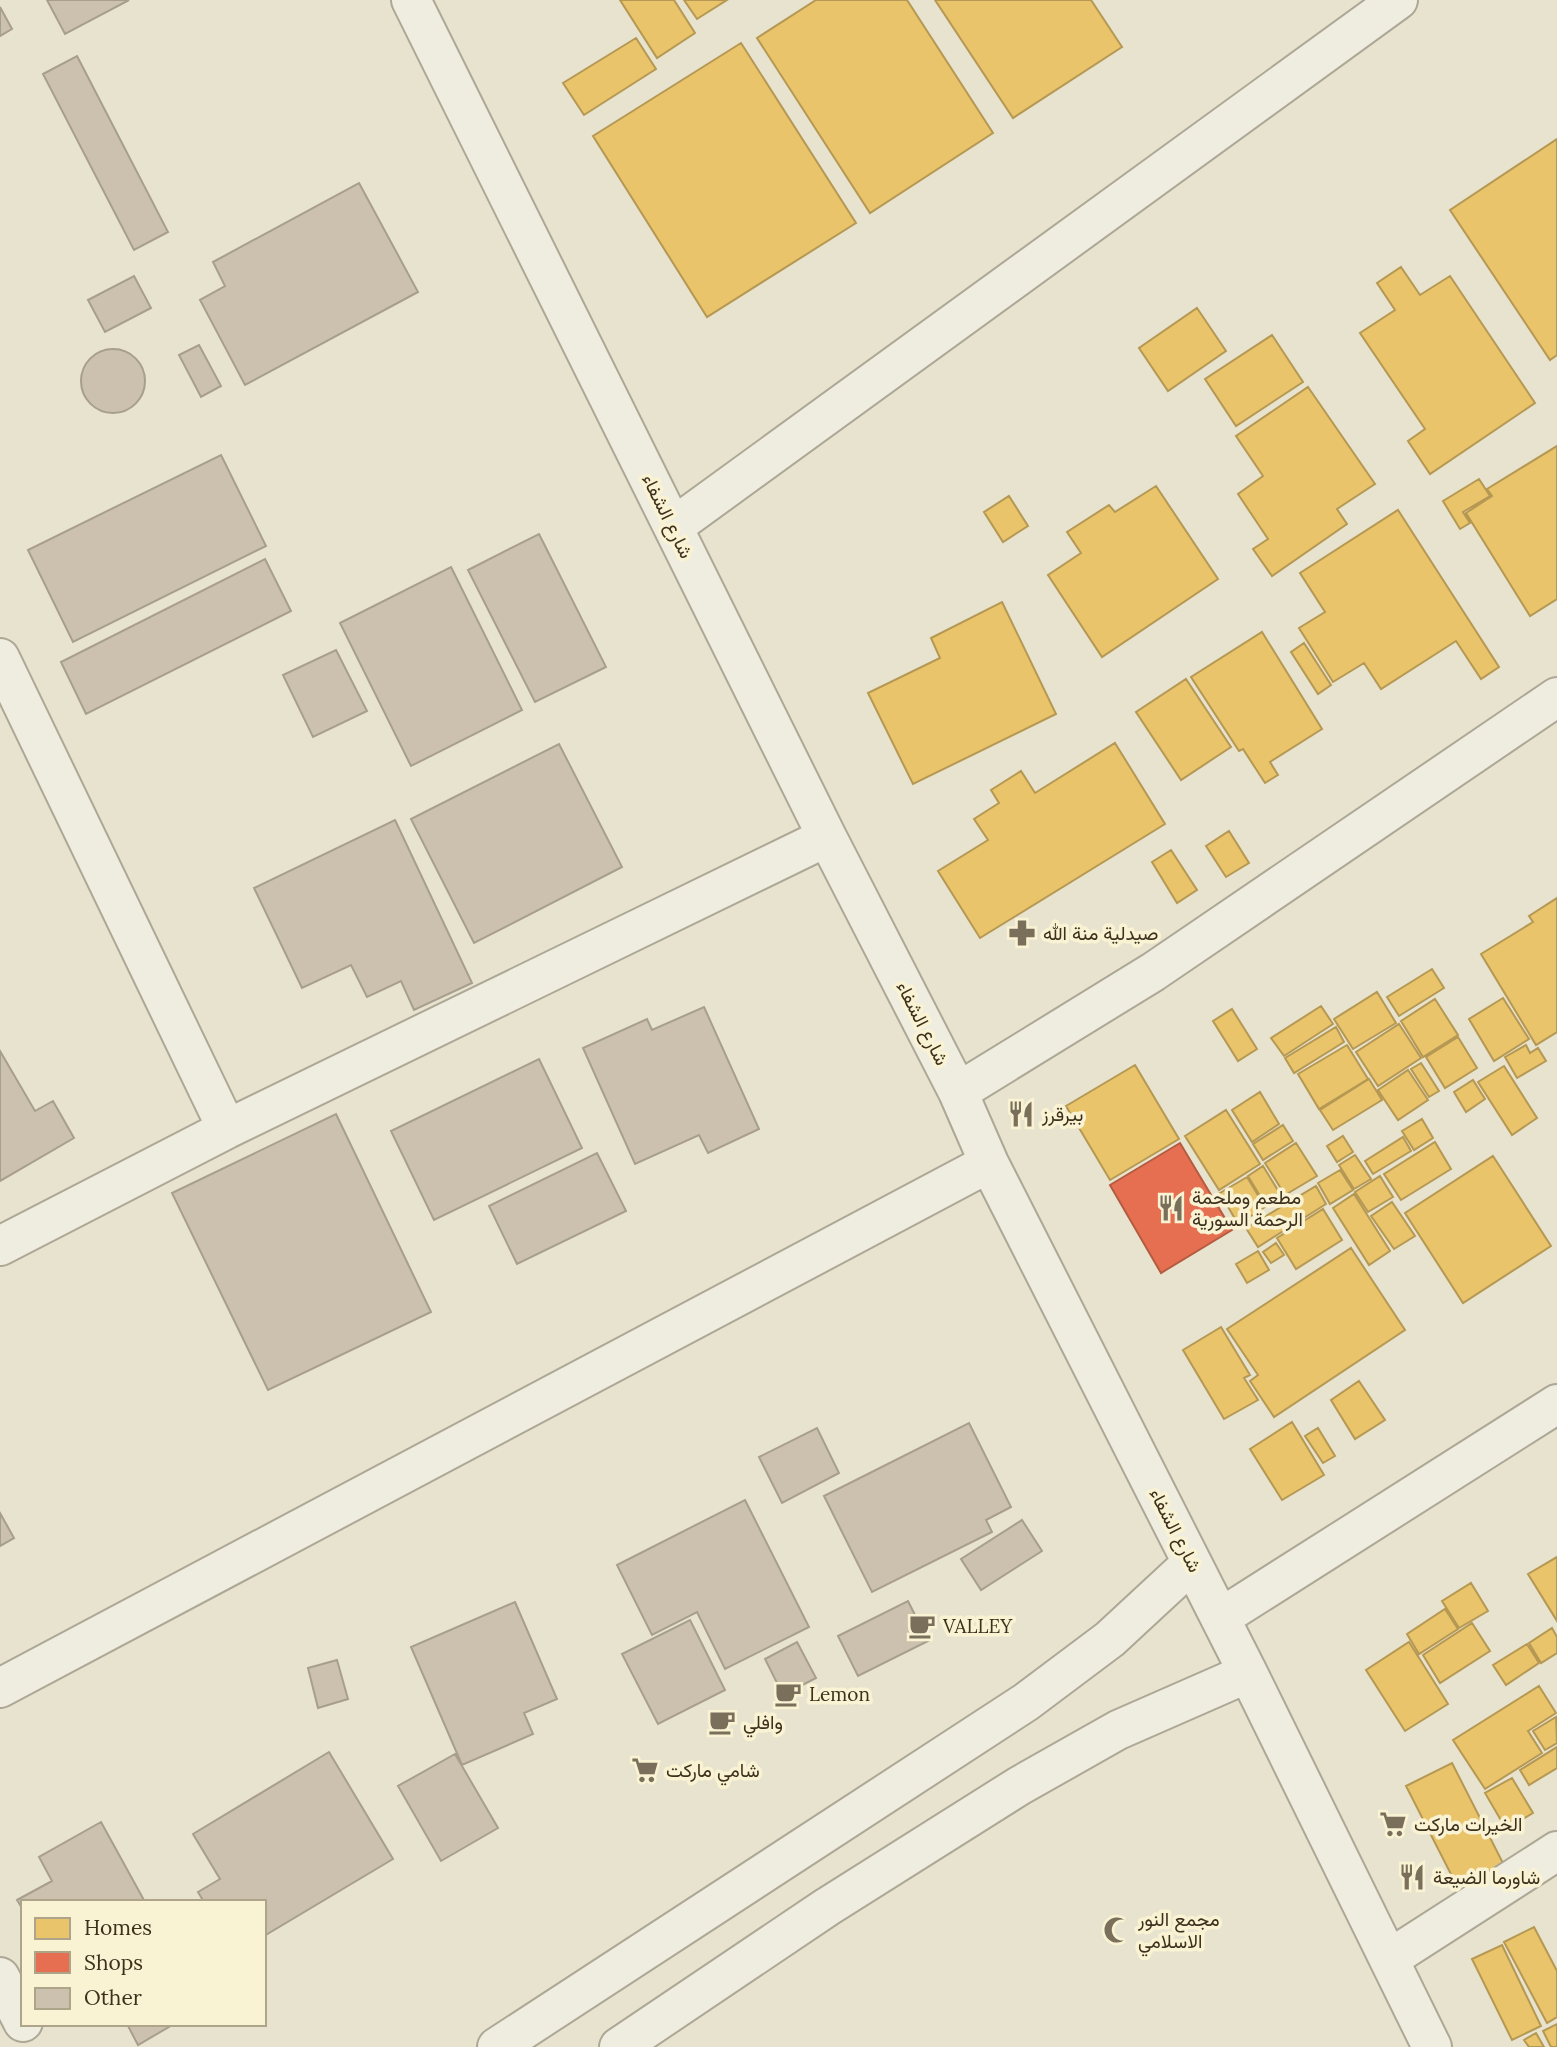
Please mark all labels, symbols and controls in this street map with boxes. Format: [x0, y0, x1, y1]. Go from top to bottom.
street label: شارع الشفاء [636, 470, 699, 563]
pharmacy icon: صيدلية منة الله [1007, 918, 1037, 948]
place label: صيدلية منة الله [1043, 921, 1158, 945]
street label: شارع الشفاء [891, 977, 954, 1070]
restaurant icon: بيرقرز [1006, 1099, 1036, 1129]
place label: بيرقرز [1041, 1102, 1083, 1126]
place label: مطعم وملحمة الرحمة السورية [1192, 1185, 1303, 1231]
restaurant icon: مطعم وملحمة الرحمة السورية [1156, 1193, 1186, 1223]
street label: شارع الشفاء [1144, 1484, 1207, 1577]
cafe icon: VALLEY [907, 1611, 937, 1641]
place label: VALLEY [942, 1614, 1013, 1638]
cafe icon: Lemon [773, 1679, 803, 1709]
place label: Lemon [809, 1682, 870, 1706]
cafe icon: وافلي [707, 1707, 737, 1737]
place label: وافلي [743, 1710, 783, 1738]
supermarket icon: شامي ماركت [630, 1755, 660, 1785]
place label: شامي ماركت [666, 1758, 760, 1786]
supermarket icon: الخيرات ماركت [1378, 1809, 1408, 1839]
place label: الخيرات ماركت [1414, 1812, 1522, 1836]
restaurant icon: شاورما الضيعة [1397, 1862, 1427, 1892]
place label: شاورما الضيعة [1433, 1865, 1540, 1889]
legend [21, 1900, 266, 2026]
place label: مجمع النور الاسلامي [1137, 1907, 1220, 1957]
text: Homes [84, 1914, 152, 1941]
mosque icon: مجمع النور الاسلامي [1102, 1915, 1132, 1945]
text: Shops [84, 1949, 143, 1976]
text: Other [84, 1984, 142, 2011]

